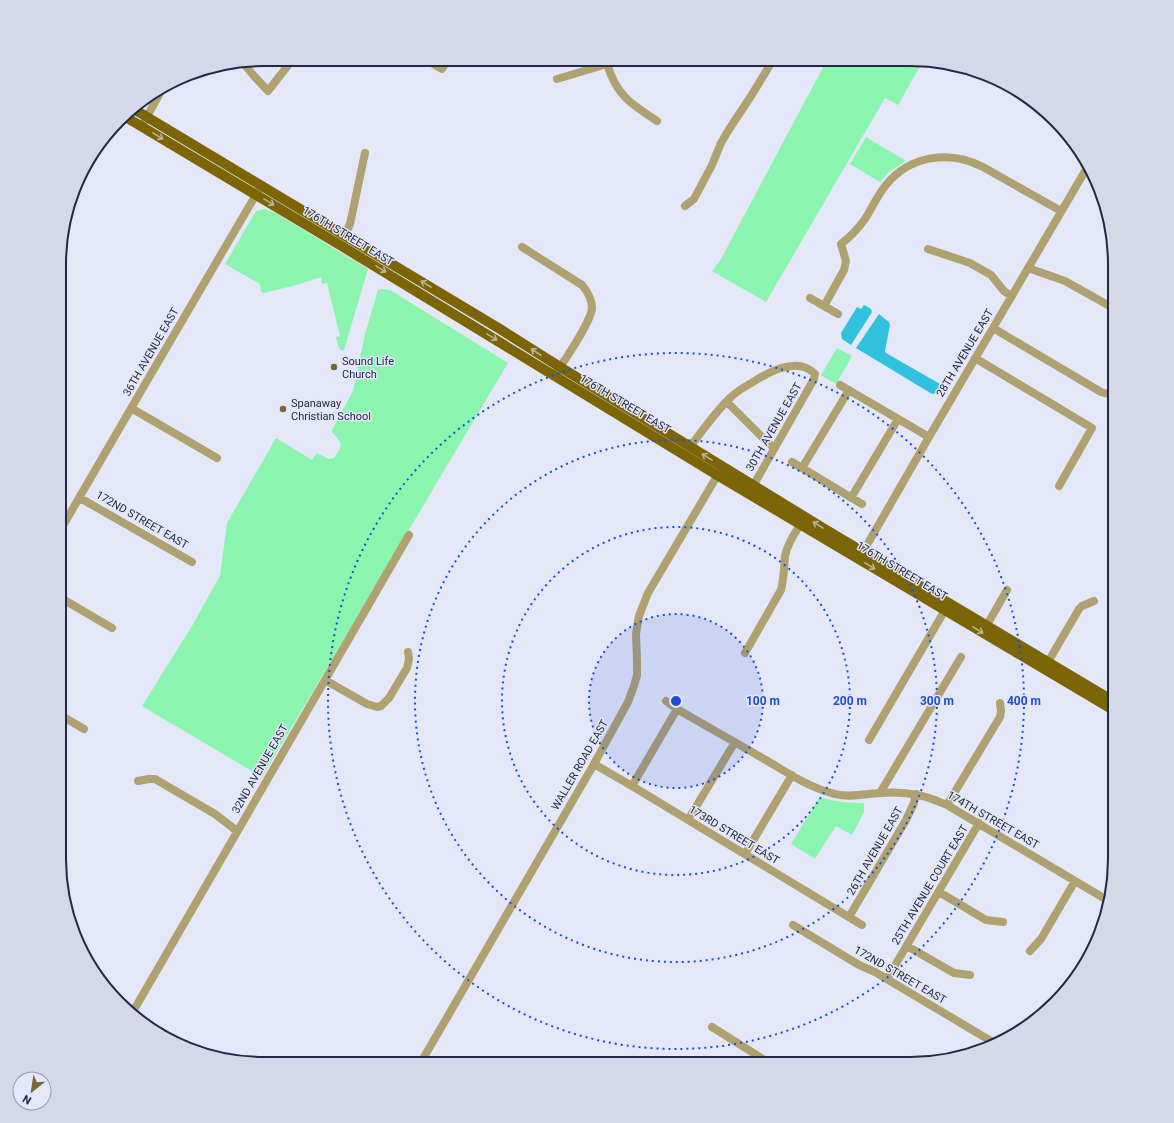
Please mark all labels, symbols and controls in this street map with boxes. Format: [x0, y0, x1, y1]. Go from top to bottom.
one-way arrow [152, 132, 164, 140]
one-way arrow [263, 199, 275, 207]
street label: 176TH STREET EAST [300, 204, 396, 269]
one-way arrow [375, 266, 387, 274]
one-way arrow [421, 280, 432, 288]
street label: 36TH AVENUE EAST [120, 305, 182, 399]
street label: 28TH AVENUE EAST [934, 306, 997, 399]
one-way arrow [486, 333, 497, 341]
one-way arrow [531, 348, 542, 356]
place label: Sound Life Church [342, 355, 394, 381]
marker: Sound Life Church [329, 362, 339, 372]
street label: 176TH STREET EAST [577, 372, 673, 437]
street label: 30TH AVENUE EAST [743, 380, 805, 474]
place label: Spanaway Christian School [291, 397, 371, 423]
marker: Spanaway Christian School [278, 404, 288, 414]
one-way arrow [701, 453, 713, 461]
street label: 172ND STREET EAST [94, 488, 191, 552]
one-way arrow [812, 520, 824, 528]
street label: 176TH STREET EAST [854, 539, 950, 604]
one-way arrow [864, 562, 875, 570]
one-way arrow [972, 626, 983, 634]
centre of rings [669, 694, 683, 708]
text: 100 m [746, 694, 780, 708]
text: 200 m [833, 694, 867, 708]
text: 300 m [920, 694, 954, 708]
text: 400 m [1007, 694, 1041, 708]
street label: WALLER ROAD EAST [549, 717, 611, 813]
street label: 32ND AVENUE EAST [229, 722, 291, 816]
street label: 174TH STREET EAST [945, 788, 1042, 852]
street label: 173RD STREET EAST [686, 803, 782, 867]
street label: 26TH AVENUE EAST [844, 804, 906, 898]
street label: 25TH AVENUE COURT EAST [889, 822, 971, 947]
street label: 172ND STREET EAST [852, 943, 949, 1007]
north arrow [12, 1071, 52, 1111]
text: N [20, 1092, 34, 1107]

